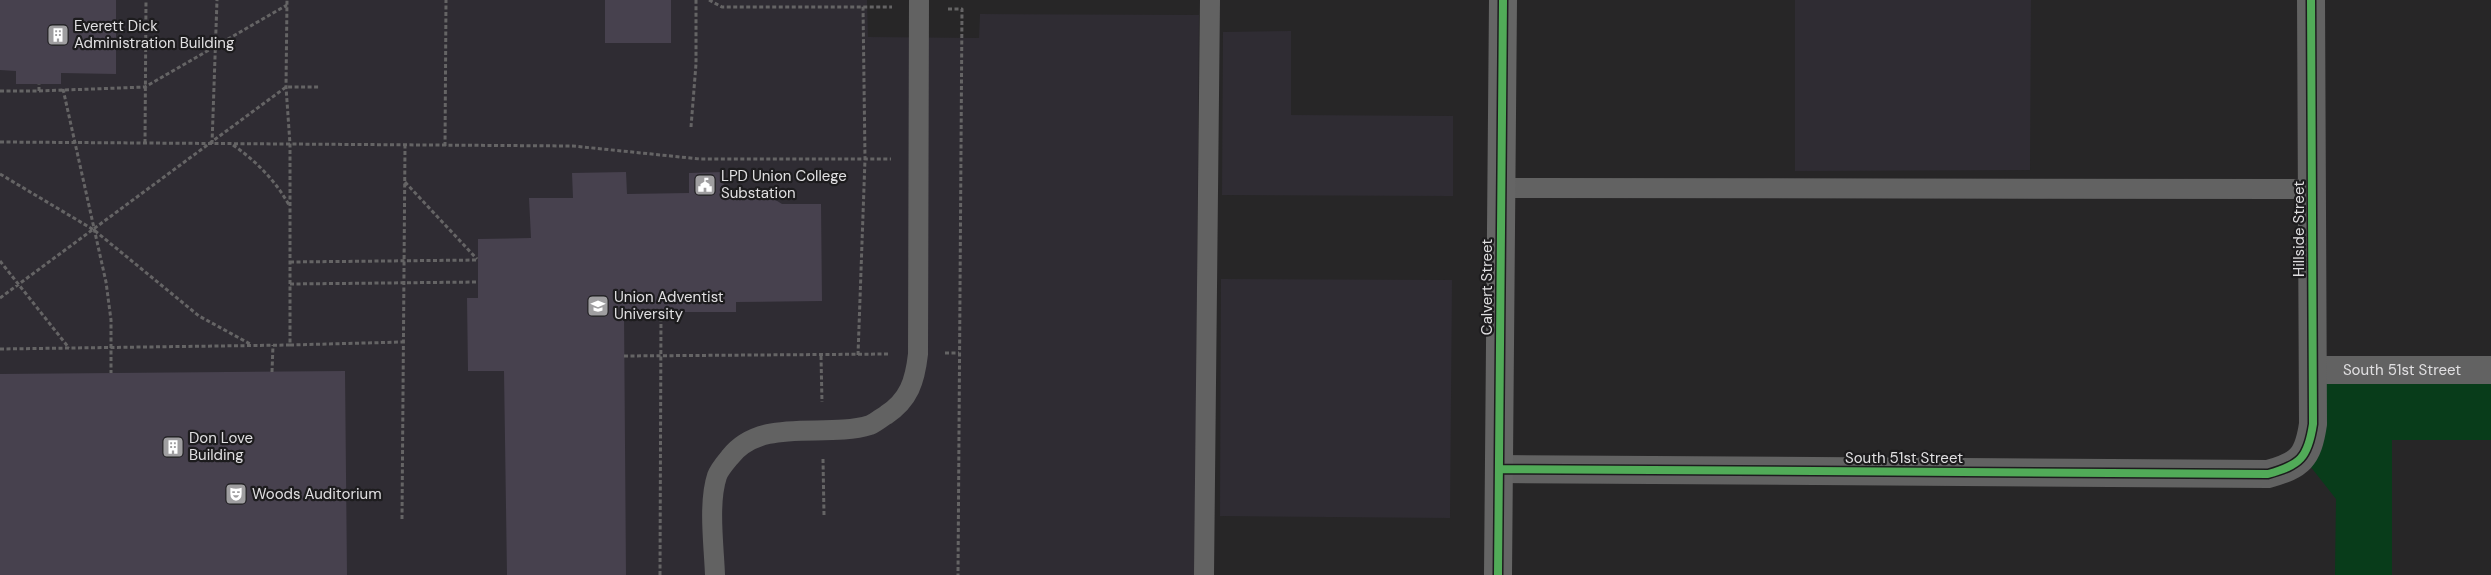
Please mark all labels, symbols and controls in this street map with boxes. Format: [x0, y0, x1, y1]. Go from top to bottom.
place label: Everett Dick Administration Building [74, 16, 234, 53]
building icon: Everett Dick Administration Building [46, 23, 70, 47]
place label: LPD Union College Substation [721, 166, 847, 203]
public building icon: LPD Union College Substation [693, 173, 717, 197]
street label: Hillside Street [2289, 181, 2309, 277]
street label: Calvert Street [1477, 239, 1497, 335]
place label: Union Adventist University [614, 287, 724, 324]
school or university icon: Union Adventist University [586, 294, 610, 318]
street label: South 51st Street [2343, 360, 2461, 380]
place label: Don Love Building [189, 428, 253, 465]
building icon: Don Love Building [161, 435, 185, 459]
street label: South 51st Street [1845, 448, 1963, 468]
theatre icon: Woods Auditorium [224, 482, 248, 506]
place label: Woods Auditorium [252, 484, 382, 504]

